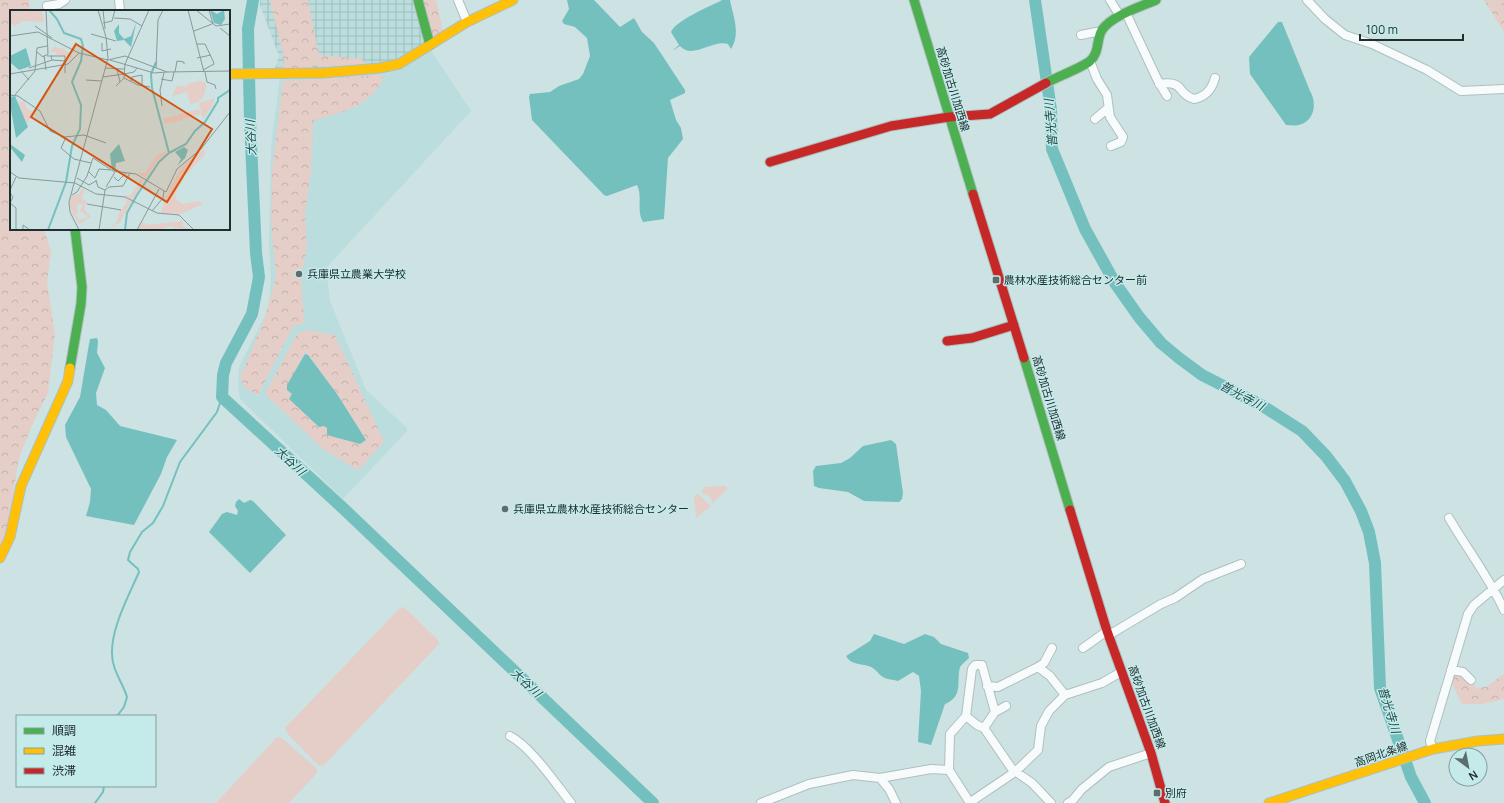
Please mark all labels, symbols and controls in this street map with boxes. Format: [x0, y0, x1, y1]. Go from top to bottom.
inset map [10, 10, 230, 230]
scale bar [1360, 16, 1463, 42]
text: 100 m [1366, 21, 1398, 38]
street label: 高砂加古川加西線 [933, 45, 974, 133]
water label: 普光寺川 [1040, 96, 1061, 148]
water label: 大谷川 [241, 118, 260, 156]
place label: 兵庫県立農業大学校 [307, 266, 406, 281]
marker: 兵庫県立農業大学校 [294, 269, 304, 279]
place label: 農林水産技術総合センター前 [1004, 272, 1147, 287]
marker: 農林水産技術総合センター前 [991, 275, 1001, 285]
street label: 高砂加古川加西線 [1029, 354, 1070, 442]
water label: 普光寺川 [1217, 377, 1269, 415]
water label: 大谷川 [271, 442, 311, 480]
place label: 兵庫県立農林水産技術総合センター [513, 501, 689, 516]
marker: 兵庫県立農林水産技術総合センター [500, 504, 510, 514]
street label: 高砂加古川加西線 [1125, 663, 1170, 751]
water label: 大谷川 [507, 664, 547, 702]
water label: 普光寺川 [1374, 684, 1405, 737]
legend [16, 715, 156, 787]
text: 順調 [52, 722, 76, 739]
street label: 高岡北条線 [1352, 737, 1409, 770]
text: 混雑 [52, 742, 76, 759]
north arrow [1448, 747, 1488, 787]
text: 渋滞 [52, 762, 76, 779]
text: N [1466, 767, 1481, 784]
place label: 別府 [1165, 785, 1187, 800]
marker: 別府 [1152, 788, 1162, 798]

